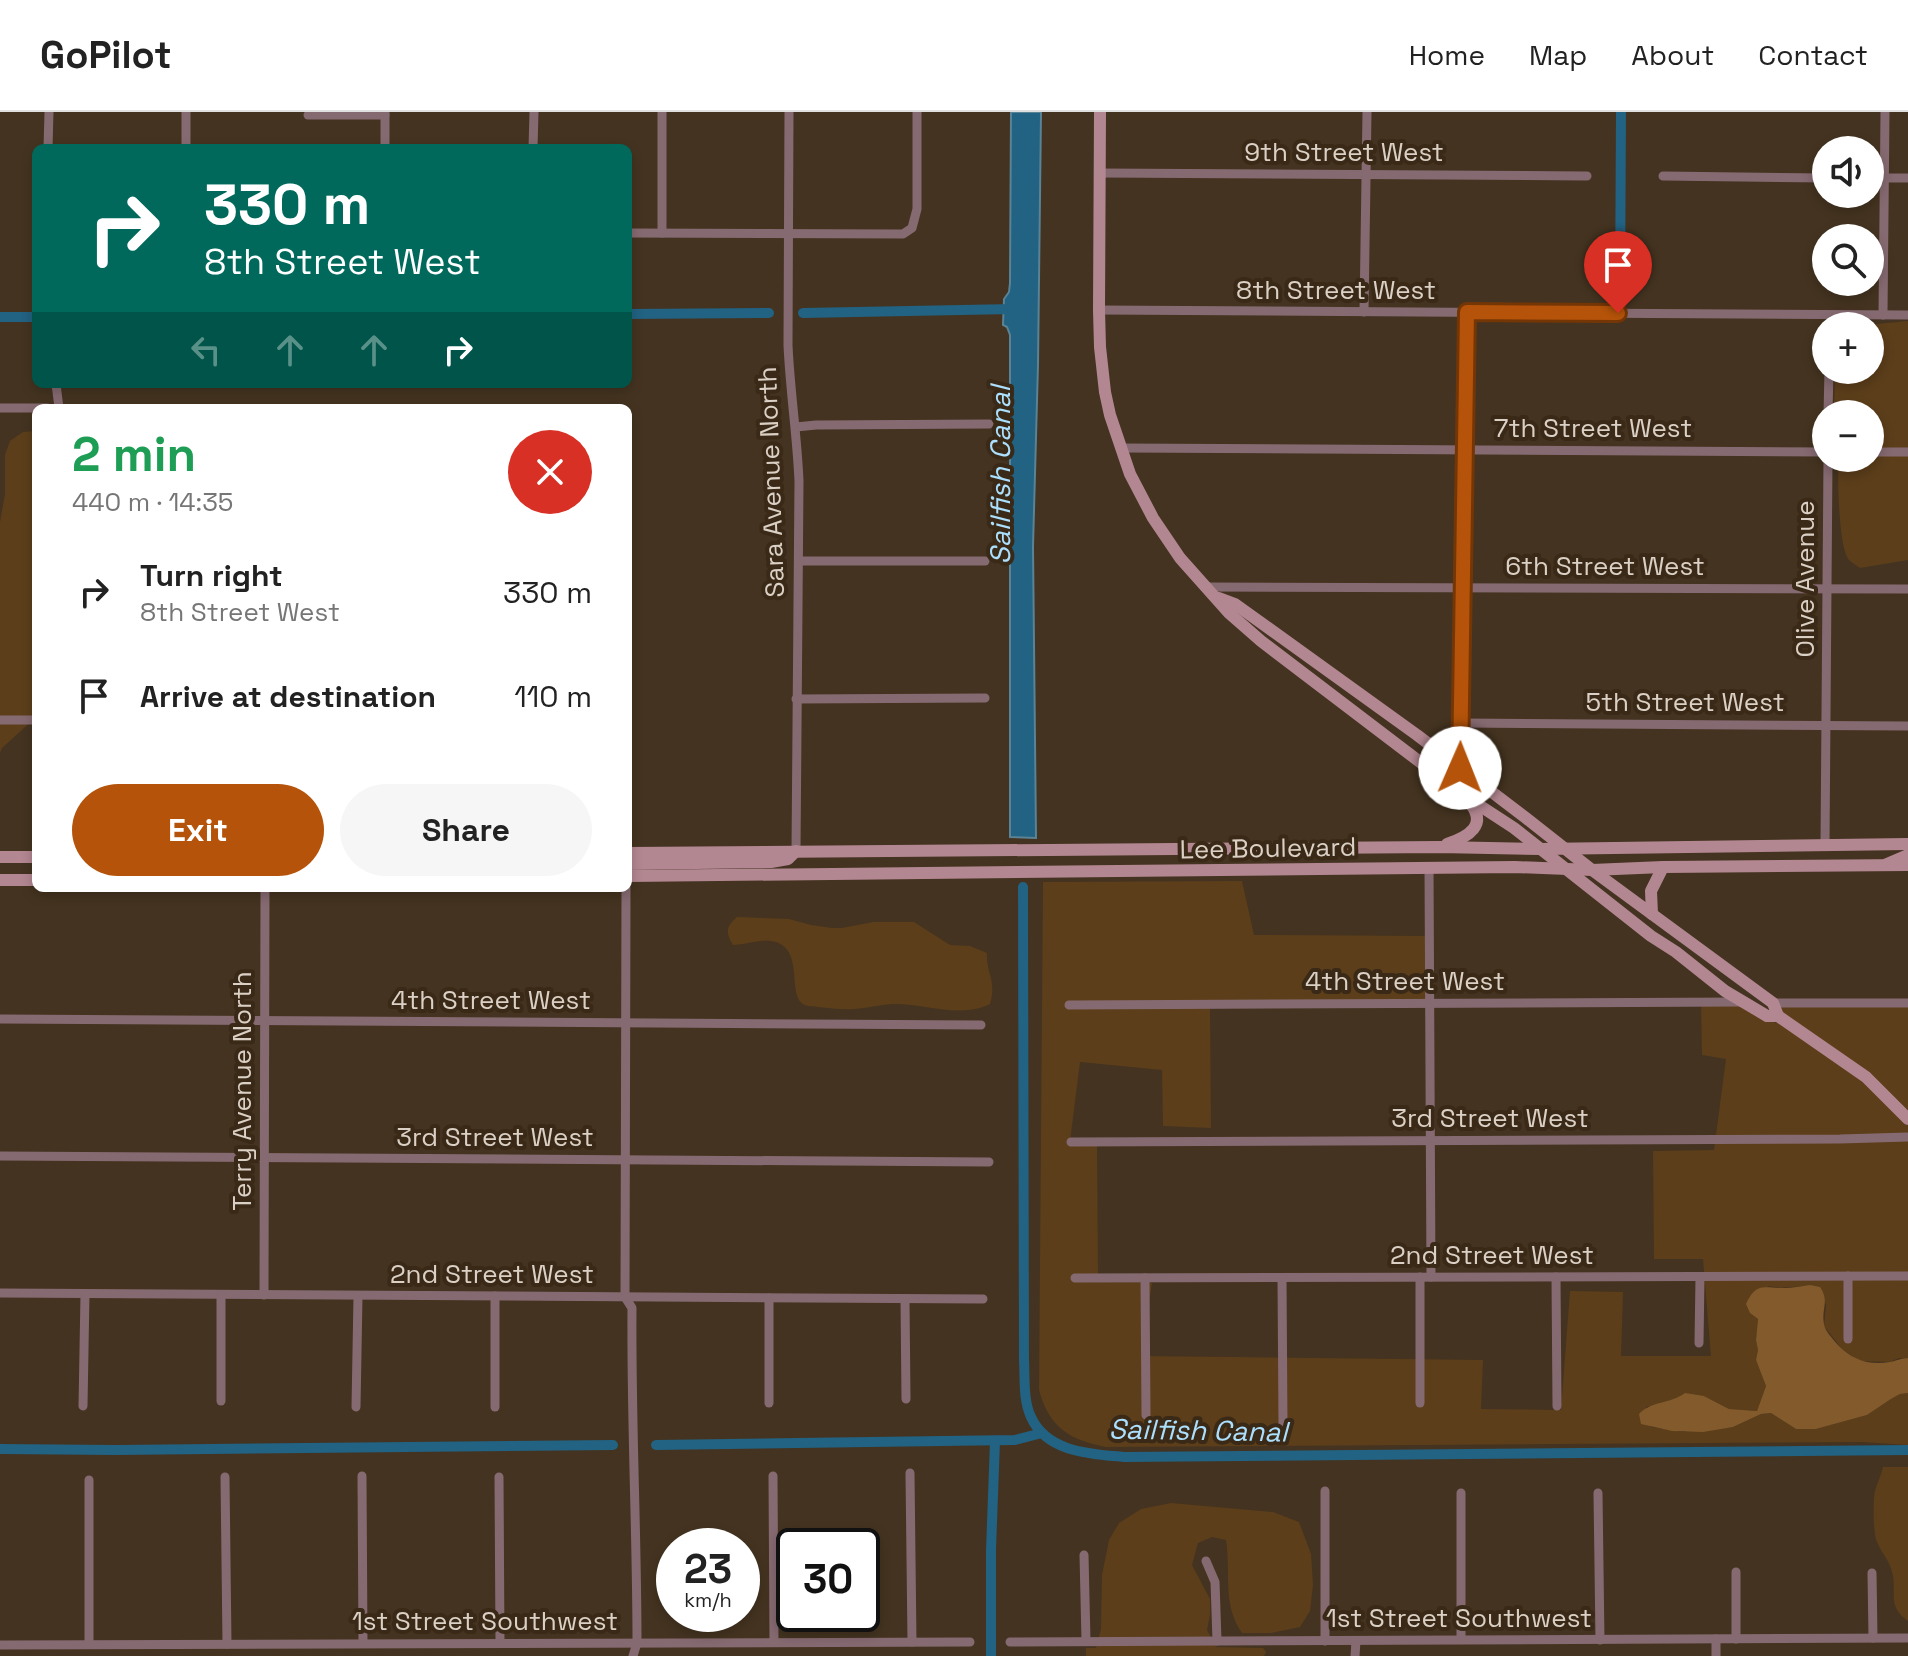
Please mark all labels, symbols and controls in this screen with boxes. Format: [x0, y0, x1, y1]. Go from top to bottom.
text: GoPilot [40, 31, 172, 79]
text: Home [1409, 37, 1485, 73]
text: Map [1529, 37, 1587, 73]
text: About [1631, 37, 1714, 73]
text: Contact [1758, 37, 1868, 73]
street label: 9th Street West [1244, 135, 1444, 169]
map controls [1812, 136, 1884, 472]
button: sound [1812, 136, 1884, 208]
text: 330 m [204, 169, 370, 240]
icon: right [72, 176, 176, 280]
button: search [1812, 224, 1884, 296]
pin [1584, 231, 1652, 313]
text: 8th Street West [204, 239, 481, 285]
icon: arrive [1596, 243, 1640, 287]
street label: 8th Street West [1236, 273, 1436, 307]
button: + [1812, 312, 1884, 384]
icon: left [184, 328, 228, 372]
icon: ahead [268, 328, 312, 372]
icon: ahead [352, 328, 396, 372]
icon: right [436, 328, 480, 372]
street label: Sara Avenue North [750, 366, 792, 598]
water label: Sailfish Canal [982, 382, 1018, 564]
button: − [1812, 400, 1884, 472]
street label: 7th Street West [1494, 411, 1692, 445]
text: 2 min [72, 424, 196, 485]
button: close [508, 430, 592, 514]
text: 440 m · 14:35 [72, 485, 233, 519]
street label: Olive Avenue [1788, 500, 1822, 658]
street label: 6th Street West [1505, 549, 1705, 583]
text: Turn right [140, 556, 283, 595]
icon: right [72, 570, 116, 614]
text: 330 m [503, 573, 592, 612]
text: 8th Street West [140, 595, 340, 629]
icon: arrive [72, 674, 116, 718]
text: Arrive at destination [140, 677, 436, 716]
text: 110 m [514, 677, 592, 716]
street label: 5th Street West [1585, 685, 1785, 719]
position arrow [1418, 726, 1502, 810]
button: Exit [72, 784, 324, 876]
button: Share [340, 784, 592, 876]
street label: Lee Boulevard [1179, 829, 1357, 867]
street label: 4th Street West [1305, 964, 1505, 998]
street label: Terry Avenue North [225, 971, 259, 1211]
street label: 4th Street West [391, 983, 591, 1017]
street label: 3rd Street West [1391, 1101, 1589, 1135]
street label: 3rd Street West [396, 1120, 594, 1154]
street label: 2nd Street West [1390, 1238, 1594, 1272]
street label: 2nd Street West [390, 1257, 594, 1291]
water label: Sailfish Canal [1108, 1410, 1291, 1450]
speed limit sign: 30 [776, 1528, 880, 1632]
text: 23 [684, 1544, 732, 1595]
text: km/h [684, 1587, 732, 1613]
street label: 1st Street Southwest [1326, 1601, 1592, 1635]
street label: 1st Street Southwest [352, 1604, 618, 1638]

